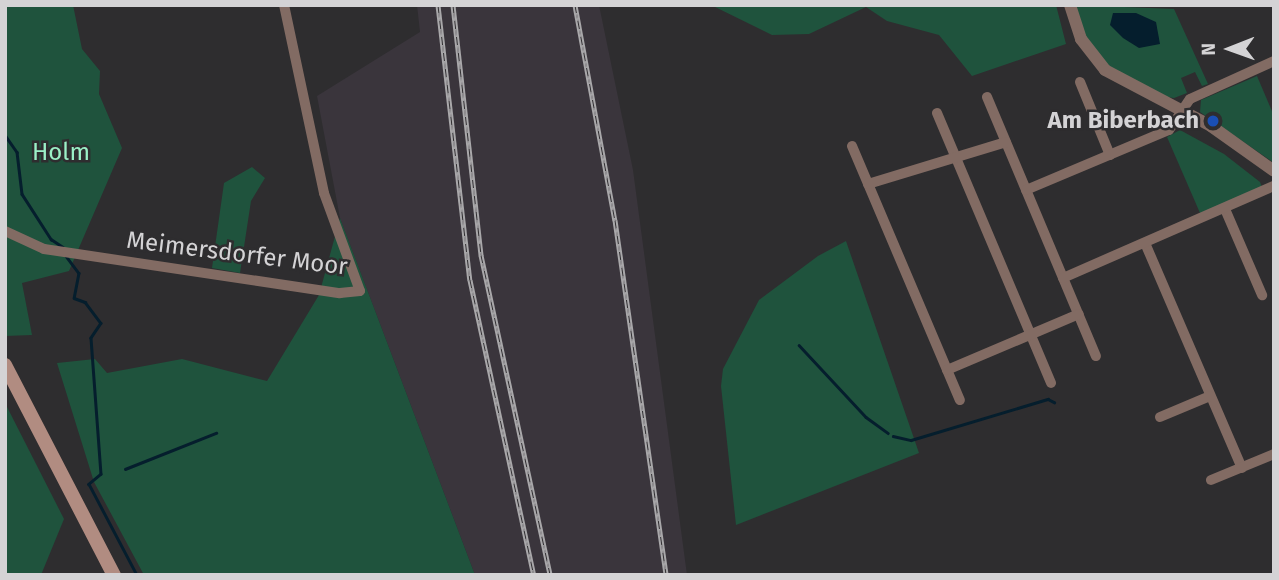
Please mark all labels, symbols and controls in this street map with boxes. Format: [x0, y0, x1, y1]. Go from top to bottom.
north arrow [1195, 14, 1265, 84]
text: N [1197, 43, 1220, 56]
place label: Am Biberbach [1048, 107, 1199, 135]
marker: Am Biberbach [1205, 113, 1221, 129]
park label: Holm [32, 139, 90, 167]
street label: Meimersdorfer Moor [125, 226, 349, 282]

